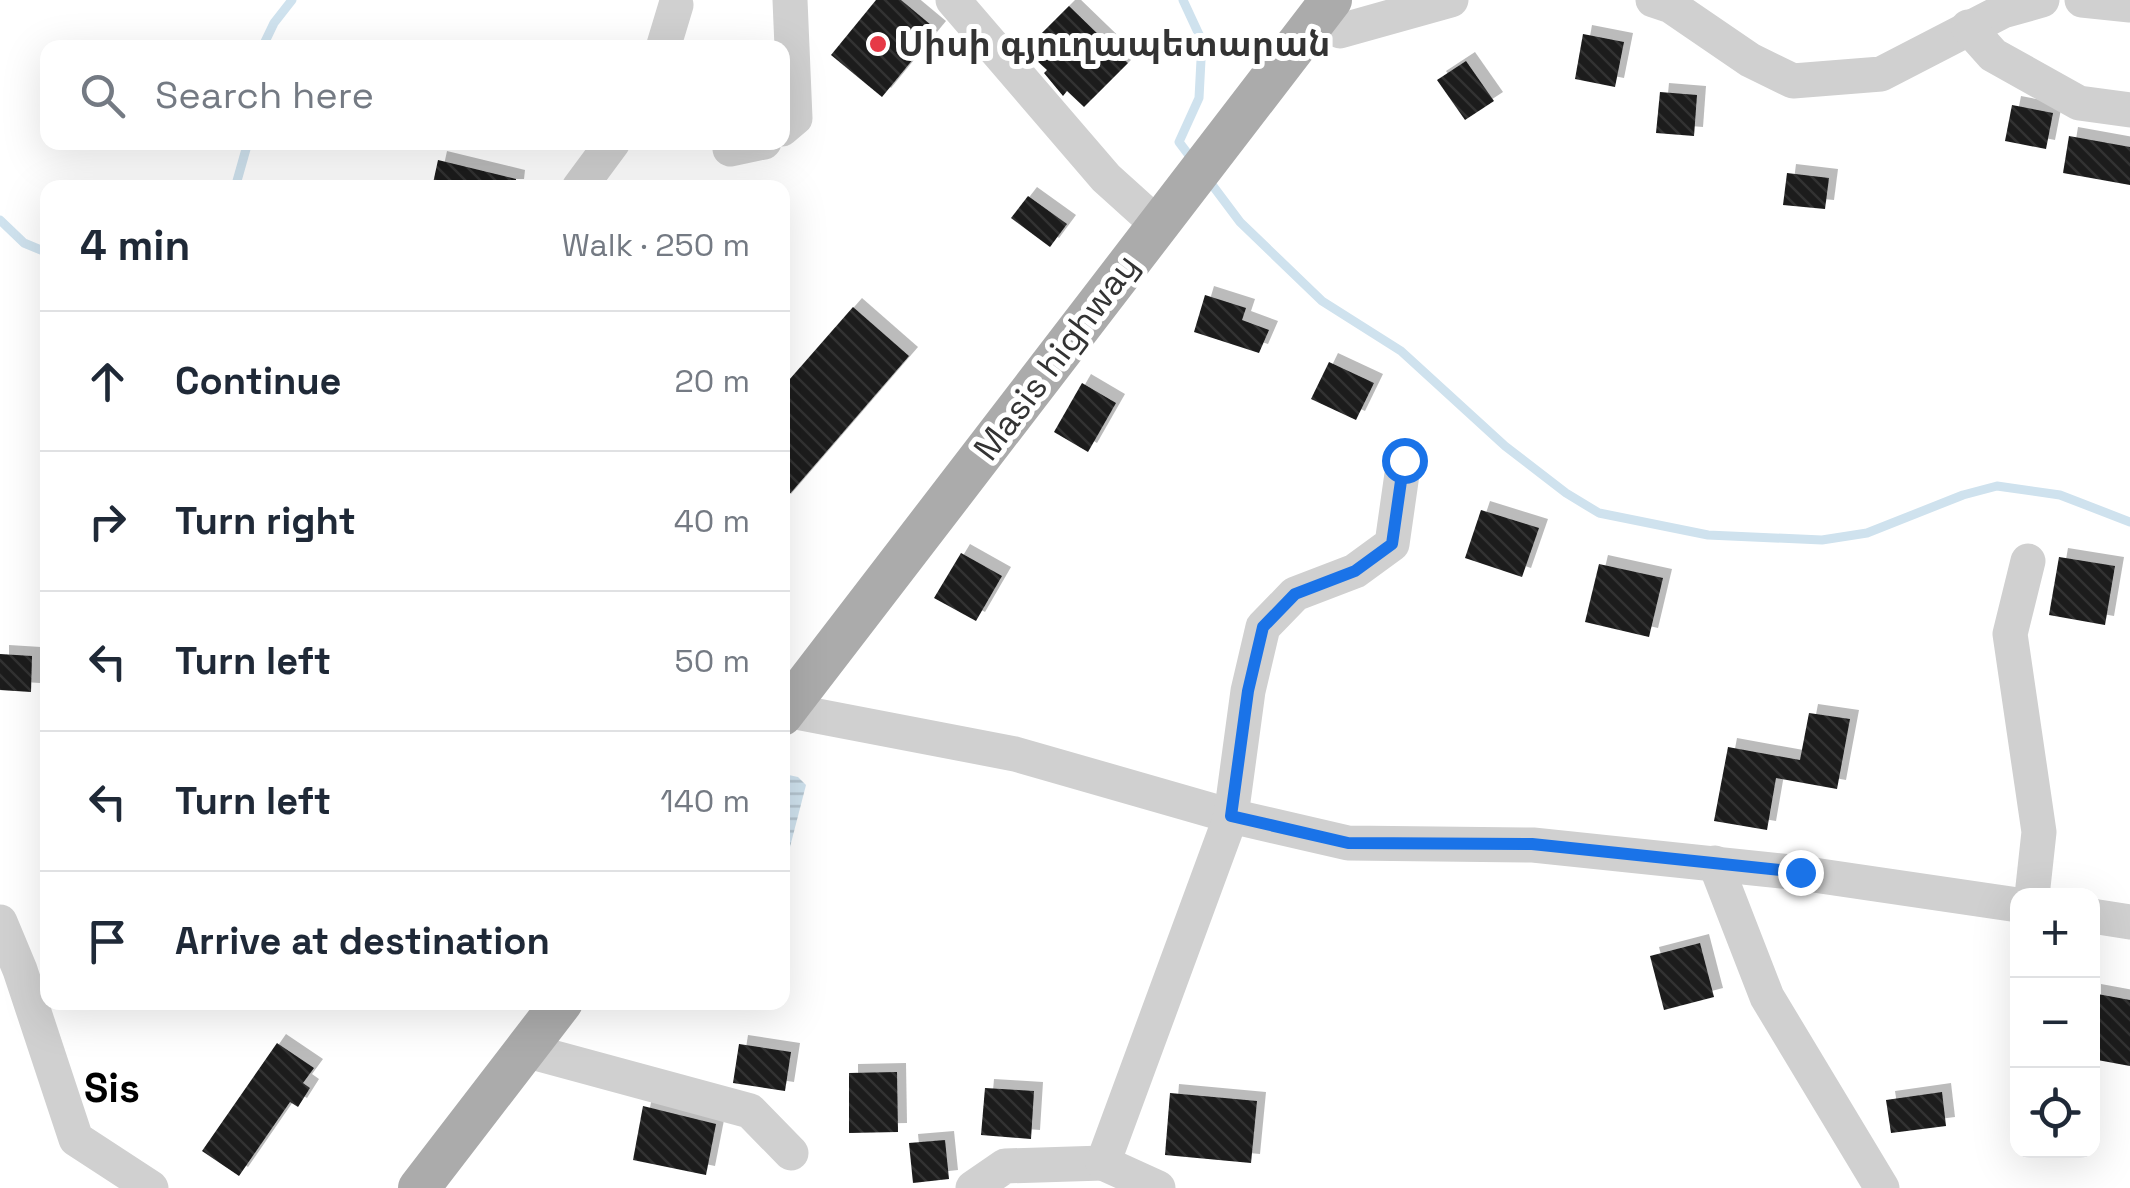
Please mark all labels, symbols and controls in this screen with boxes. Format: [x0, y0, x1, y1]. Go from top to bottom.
place label: Սիսի գյուղապետարան [898, 22, 1331, 66]
marker: Սիսի գյուղապետարան [867, 33, 889, 55]
search box [40, 40, 790, 150]
icon: search [75, 68, 130, 123]
text: Search here [155, 71, 374, 119]
text: 4 min [80, 219, 190, 272]
text: Walk · 250 m [562, 225, 750, 265]
street label: Masis highway [964, 245, 1148, 469]
icon: ahead [80, 354, 135, 409]
text: Continue [175, 357, 341, 405]
text: 20 m [674, 361, 750, 401]
route start [1382, 438, 1428, 484]
icon: right [80, 494, 135, 549]
text: Turn right [175, 497, 356, 545]
text: 40 m [674, 501, 750, 541]
icon: left [80, 634, 135, 689]
text: Turn left [175, 637, 331, 685]
text: 50 m [675, 641, 750, 681]
icon: left [80, 774, 135, 829]
text: Turn left [175, 777, 331, 825]
text: 140 m [660, 781, 750, 821]
route end [1778, 850, 1824, 896]
map controls [2010, 888, 2100, 1158]
button: + [2010, 888, 2100, 978]
icon: arrive [80, 914, 135, 969]
text: Arrive at destination [175, 917, 550, 965]
button: − [2010, 978, 2100, 1068]
district label: Sis [84, 1063, 140, 1114]
button: locate [2010, 1068, 2100, 1158]

